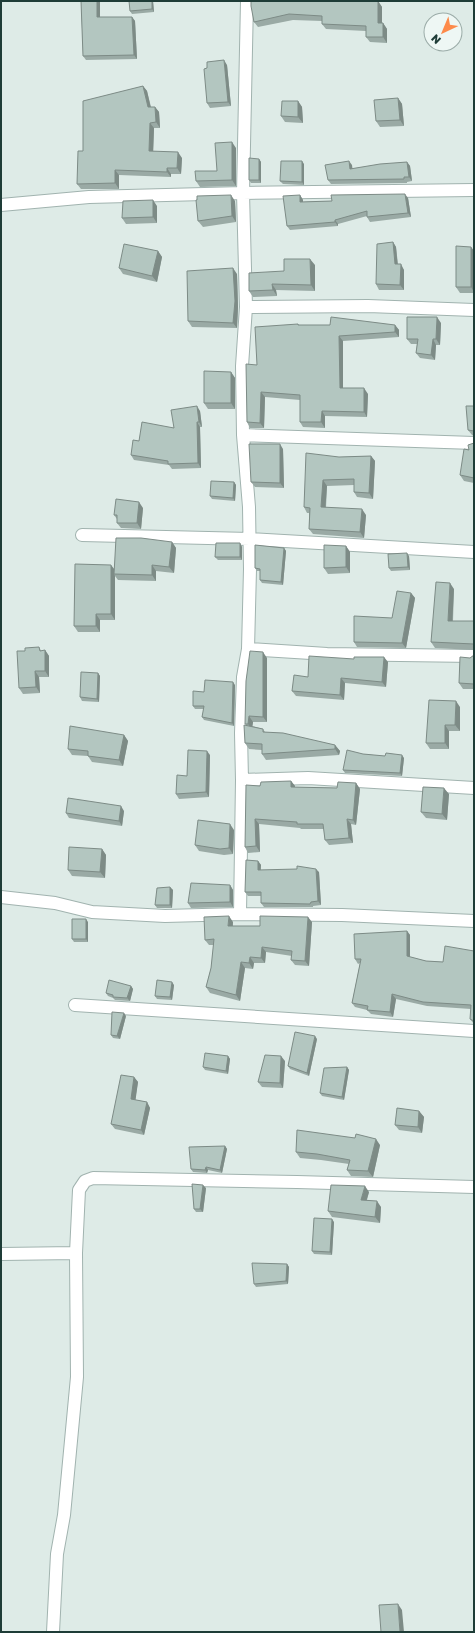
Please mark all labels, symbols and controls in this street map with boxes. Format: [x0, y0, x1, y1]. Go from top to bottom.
north arrow [423, 12, 463, 52]
text: N [428, 32, 443, 47]

